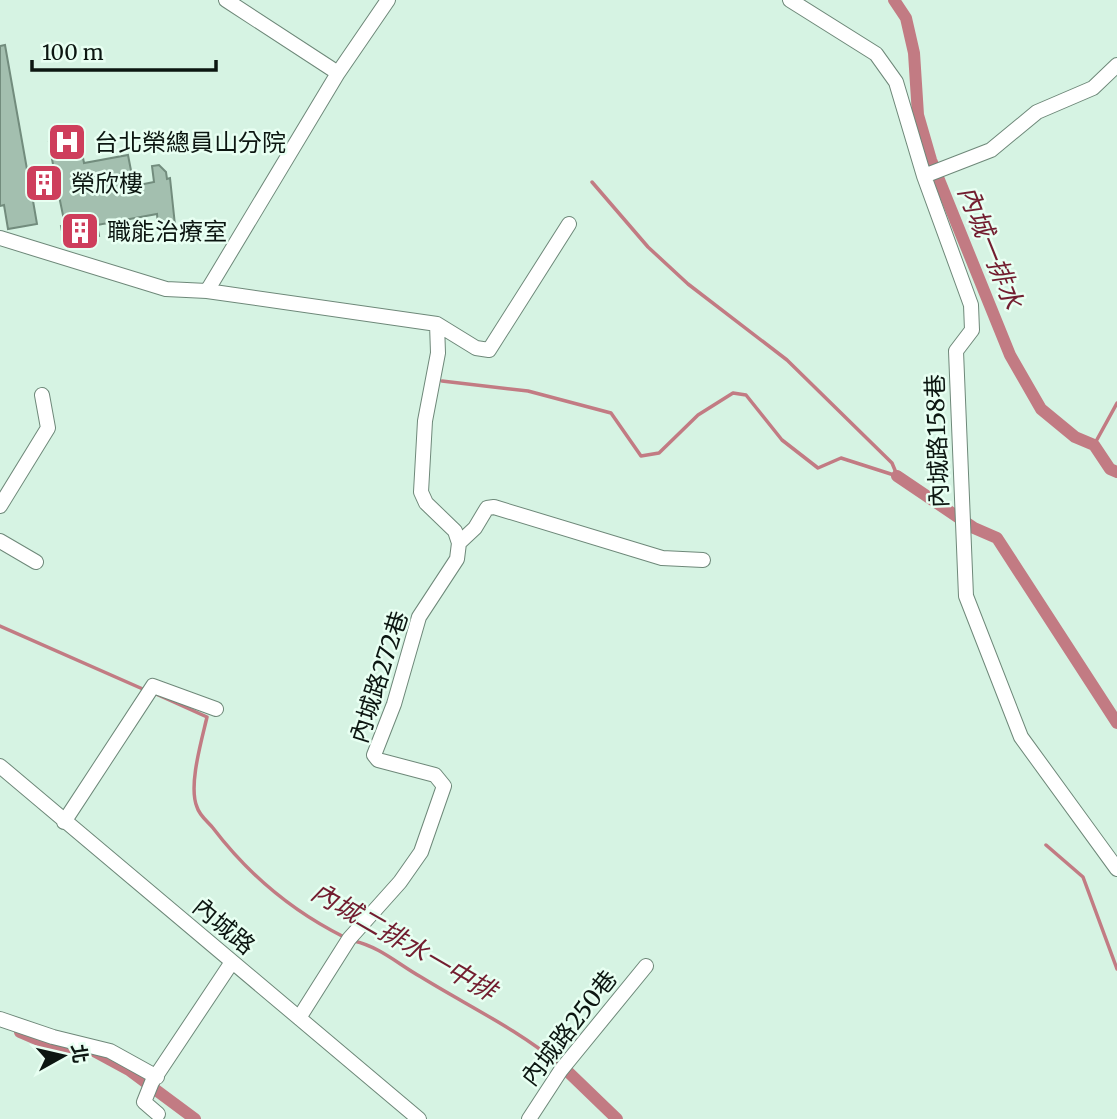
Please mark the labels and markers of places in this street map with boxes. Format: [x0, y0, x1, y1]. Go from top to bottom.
hospital icon: 台北榮總員山分院 [46, 121, 88, 163]
place label: 台北榮總員山分院 [94, 127, 286, 158]
building icon: 榮欣樓 [23, 162, 65, 204]
place label: 榮欣樓 [71, 168, 143, 199]
building icon: 職能治療室 [59, 210, 101, 252]
place label: 職能治療室 [107, 216, 227, 247]

